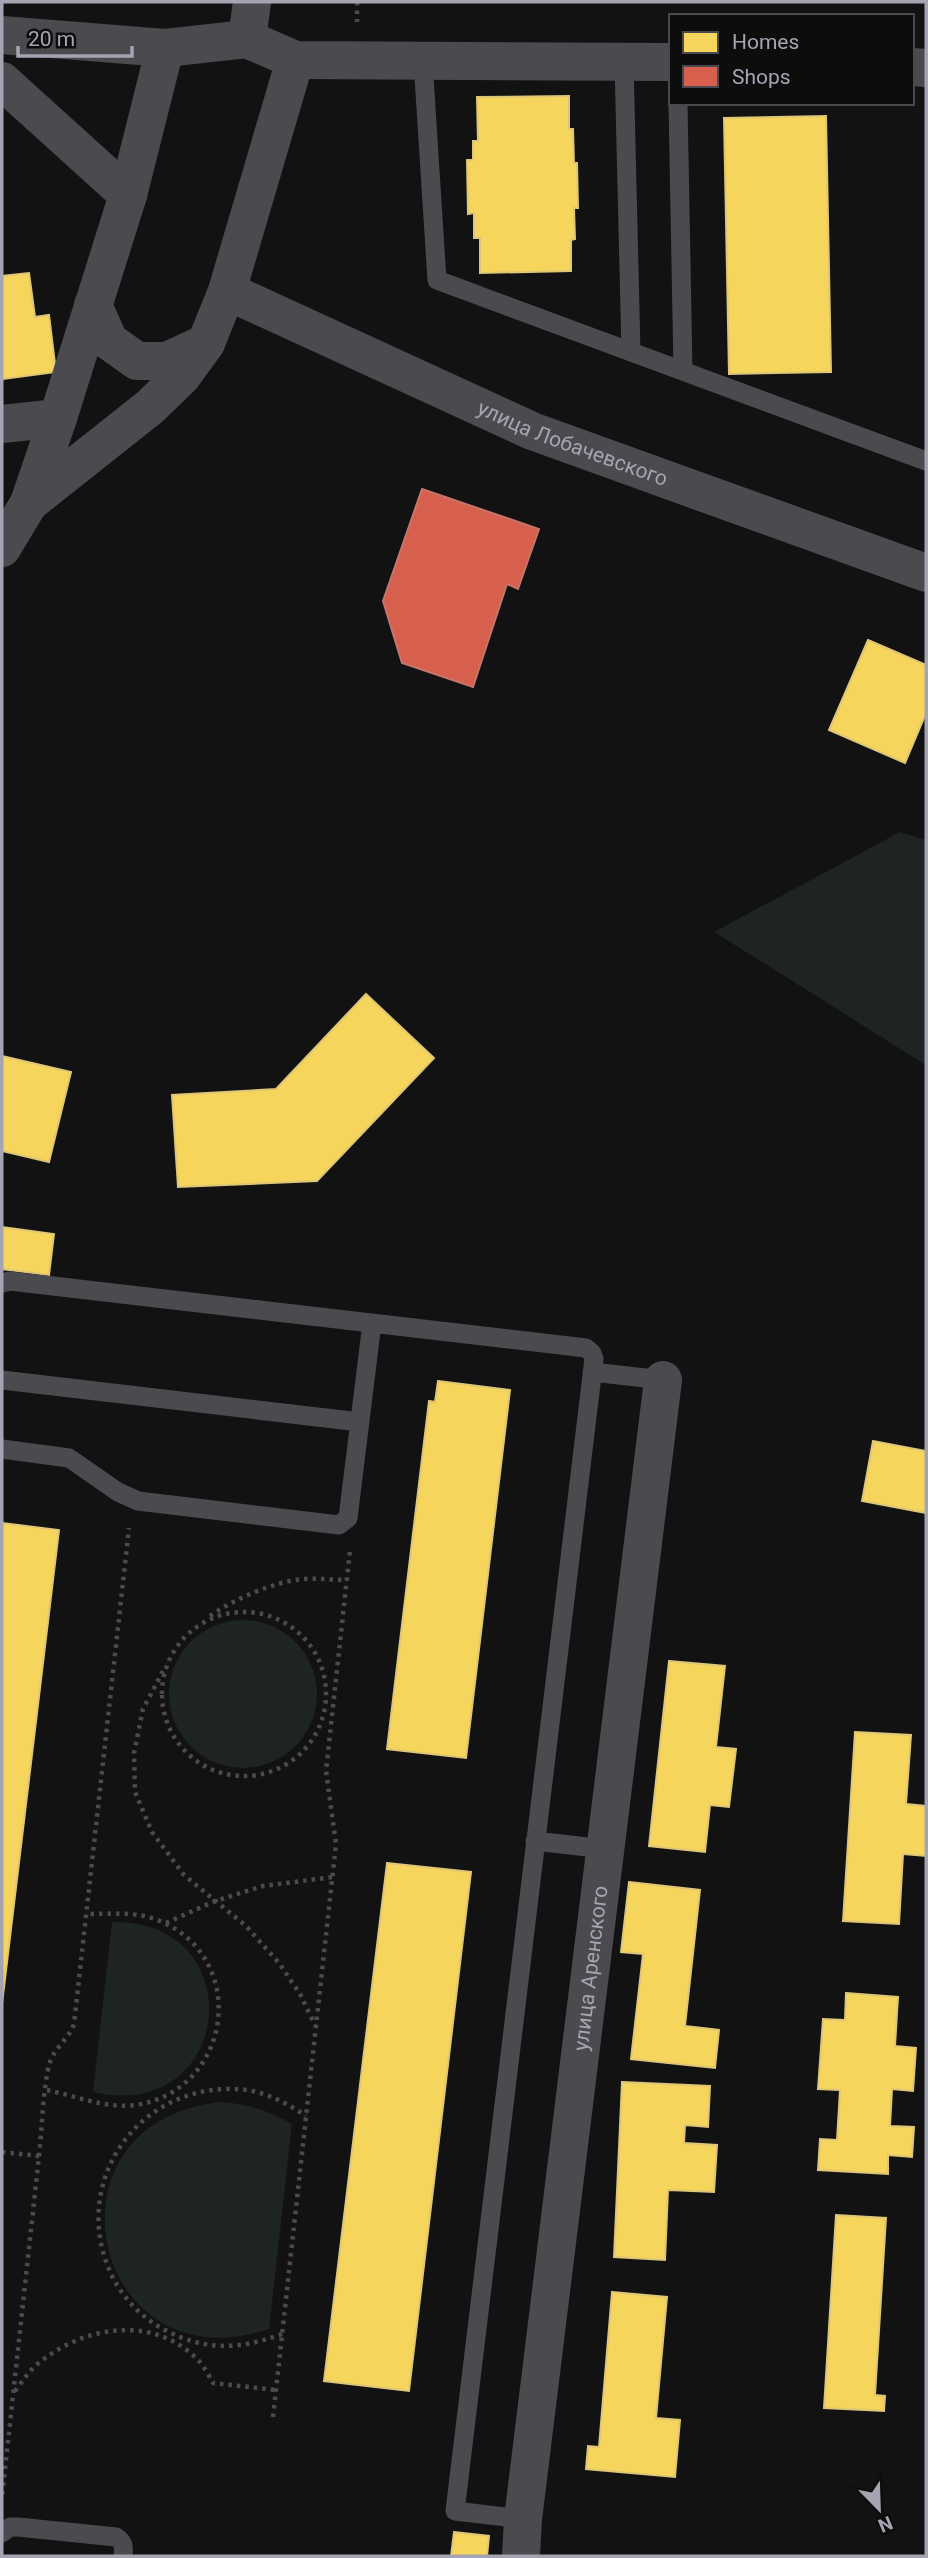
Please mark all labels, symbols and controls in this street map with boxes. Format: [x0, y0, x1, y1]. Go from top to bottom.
scale bar [18, 14, 131, 58]
legend [669, 14, 914, 105]
text: 20 m [28, 27, 75, 51]
text: Homes [732, 30, 799, 54]
text: Shops [732, 65, 791, 89]
street label: улица Лобачевского [474, 396, 671, 491]
street label: улица Аренского [569, 1884, 613, 2052]
north arrow [844, 2474, 914, 2544]
text: N [875, 2511, 896, 2537]

